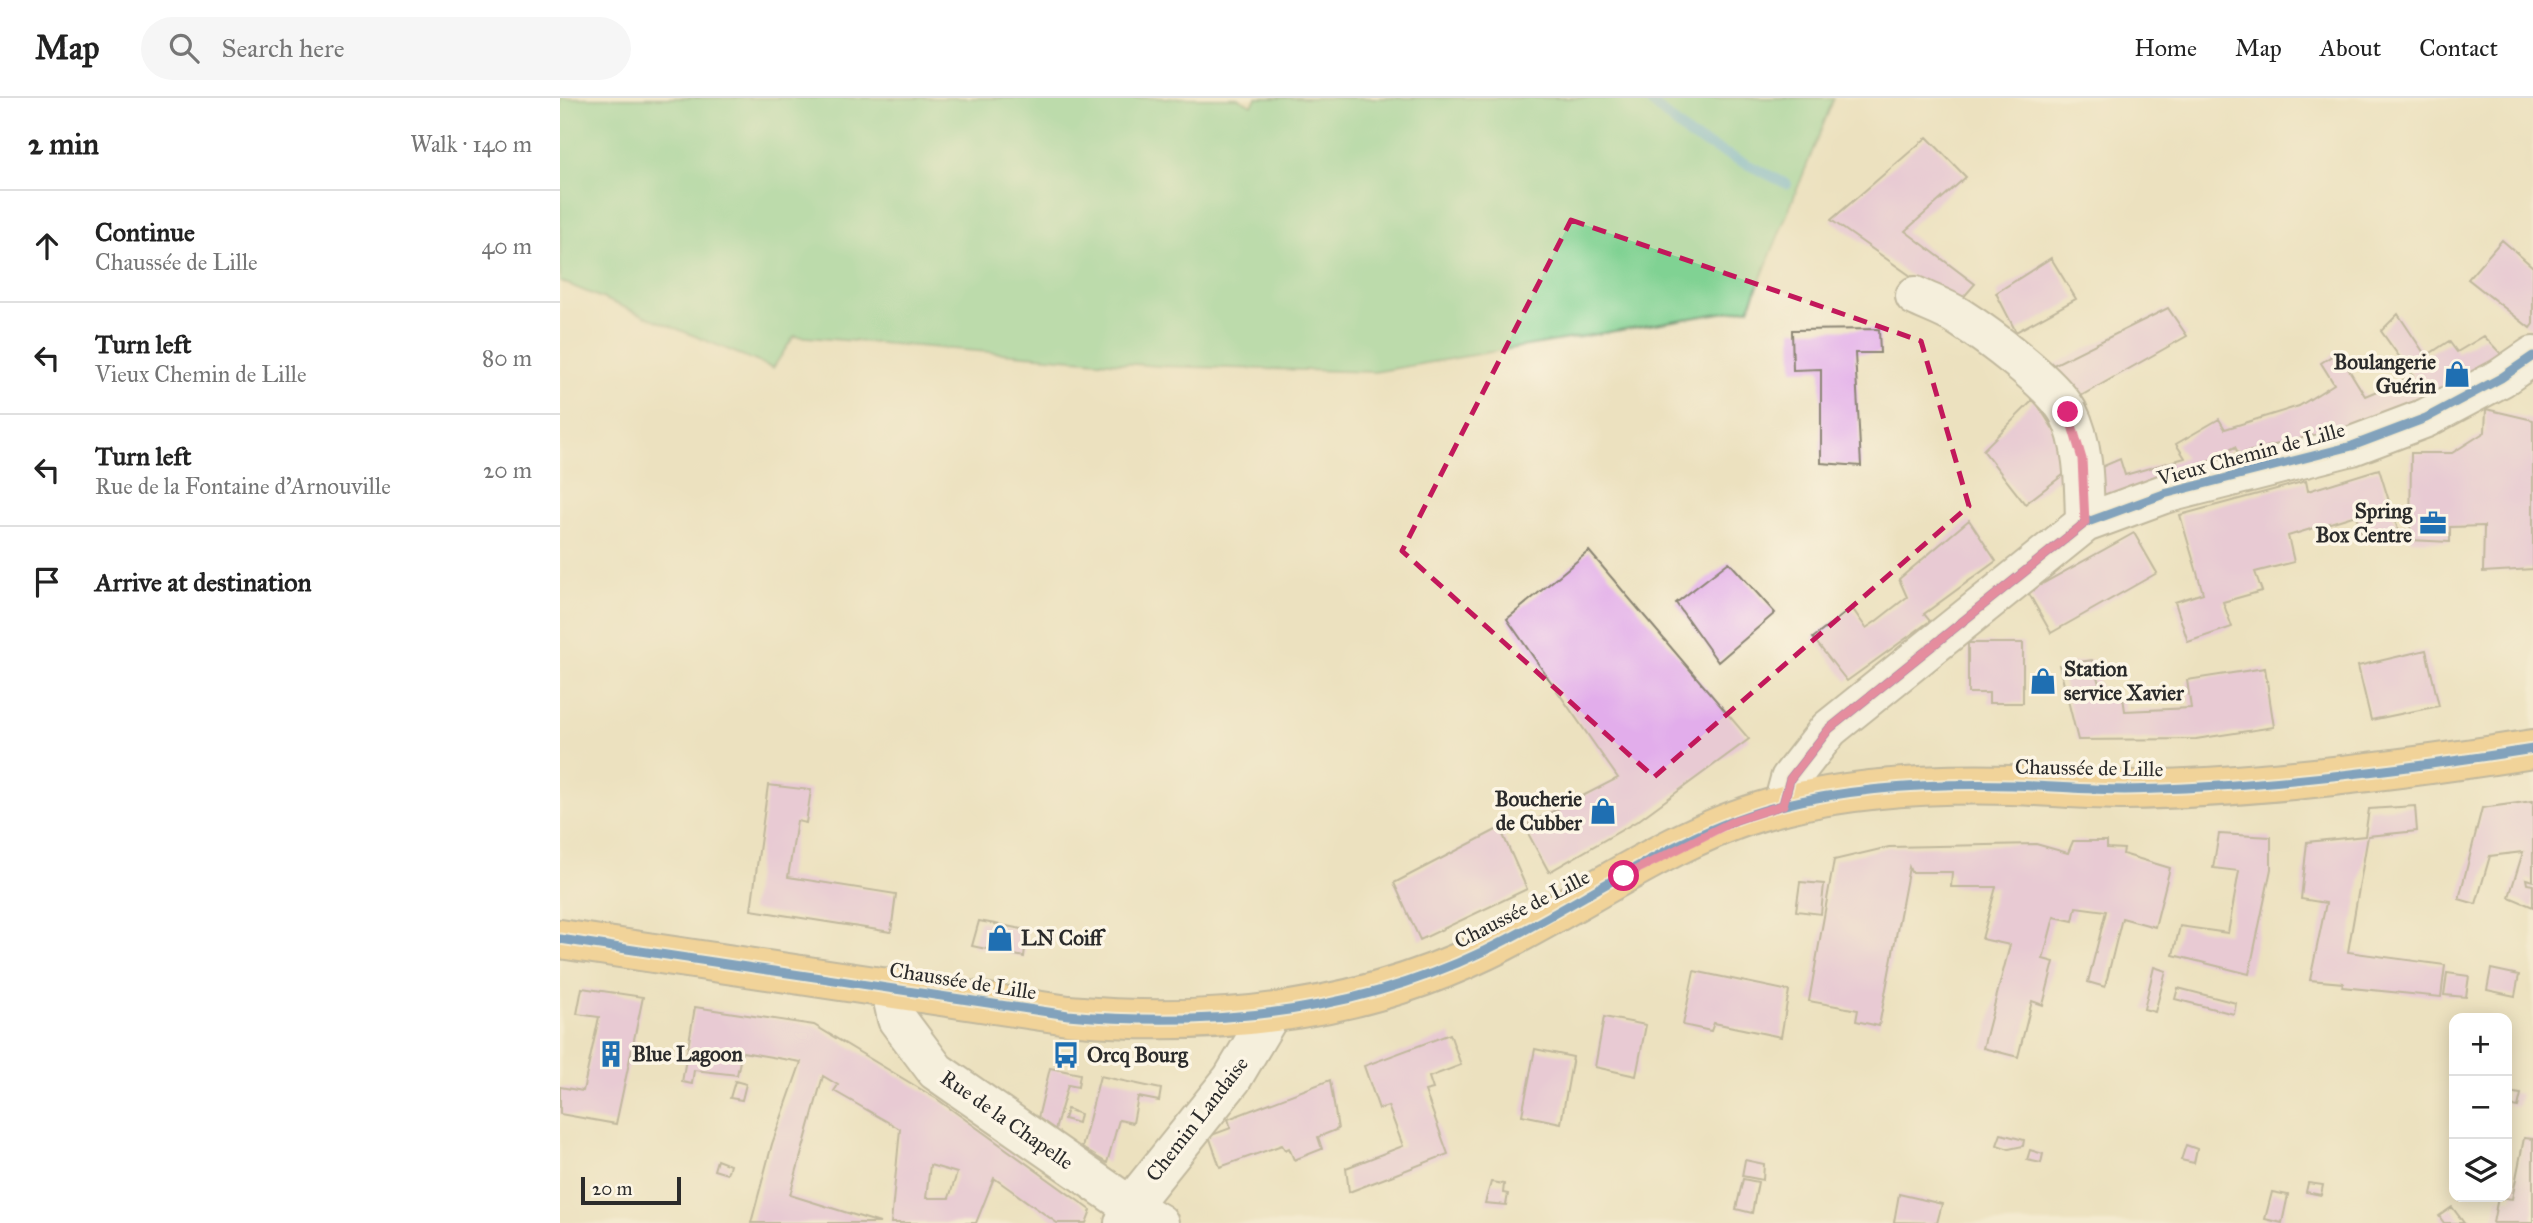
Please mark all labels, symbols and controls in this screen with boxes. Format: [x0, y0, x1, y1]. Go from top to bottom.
search box [141, 17, 631, 80]
text: Map [35, 28, 99, 68]
icon: search [165, 29, 203, 67]
text: Search here [221, 32, 345, 64]
text: Home [2134, 33, 2197, 63]
text: Map [2235, 33, 2282, 63]
text: About [2320, 33, 2381, 63]
text: Contact [2419, 33, 2498, 63]
text: 2 min [28, 126, 99, 162]
text: Walk · 140 m [410, 130, 532, 158]
text: Continue [95, 216, 195, 248]
icon: ahead [28, 227, 66, 265]
text: 40 m [482, 232, 532, 260]
text: Chaussée de Lille [95, 248, 258, 276]
text: Turn left [95, 328, 191, 360]
icon: left [28, 339, 66, 377]
text: 80 m [482, 344, 532, 372]
place label: Boulangerie Guérin [2333, 349, 2437, 399]
shop icon: Boulangerie Guérin [2442, 359, 2472, 389]
text: Vieux Chemin de Lille [95, 360, 307, 388]
route end [2052, 396, 2083, 427]
street label: Vieux Chemin de Lille [2153, 416, 2348, 492]
text: Turn left [95, 440, 191, 472]
icon: left [28, 451, 66, 489]
text: 20 m [483, 456, 532, 484]
text: Rue de la Fontaine d'Arnouville [95, 472, 391, 500]
place label: Spring Box Centre [2315, 498, 2413, 548]
office icon: Spring Box Centre [2418, 508, 2448, 538]
icon: arrive [28, 563, 66, 601]
text: Arrive at destination [95, 566, 312, 598]
place label: Station service Xavier [2064, 656, 2185, 706]
shop icon: Station service Xavier [2028, 666, 2058, 696]
street label: Chaussée de Lille [2015, 754, 2164, 782]
place label: Boucherie de Cubber [1495, 786, 1583, 836]
shop icon: Boucherie de Cubber [1588, 796, 1618, 826]
route start [1608, 860, 1639, 891]
street label: Chaussée de Lille [1450, 864, 1594, 954]
shop icon: LN Coiff [985, 923, 1015, 953]
place label: LN Coiff [1021, 925, 1107, 951]
street label: Chaussée de Lille [888, 957, 1039, 1005]
map controls [2449, 1013, 2512, 1202]
button: + [2449, 1013, 2512, 1076]
building icon: Blue Lagoon [596, 1039, 626, 1069]
bus stop icon: Orcq Bourg [1051, 1040, 1081, 1070]
place label: Blue Lagoon [632, 1041, 744, 1067]
place label: Orcq Bourg [1087, 1042, 1189, 1068]
street label: Chemin Landaise [1140, 1051, 1254, 1187]
street label: Rue de la Chapelle [936, 1065, 1079, 1176]
button: − [2449, 1076, 2512, 1139]
button: layers [2449, 1139, 2512, 1202]
scale bar [581, 1174, 681, 1206]
text: 20 m [592, 1177, 633, 1200]

